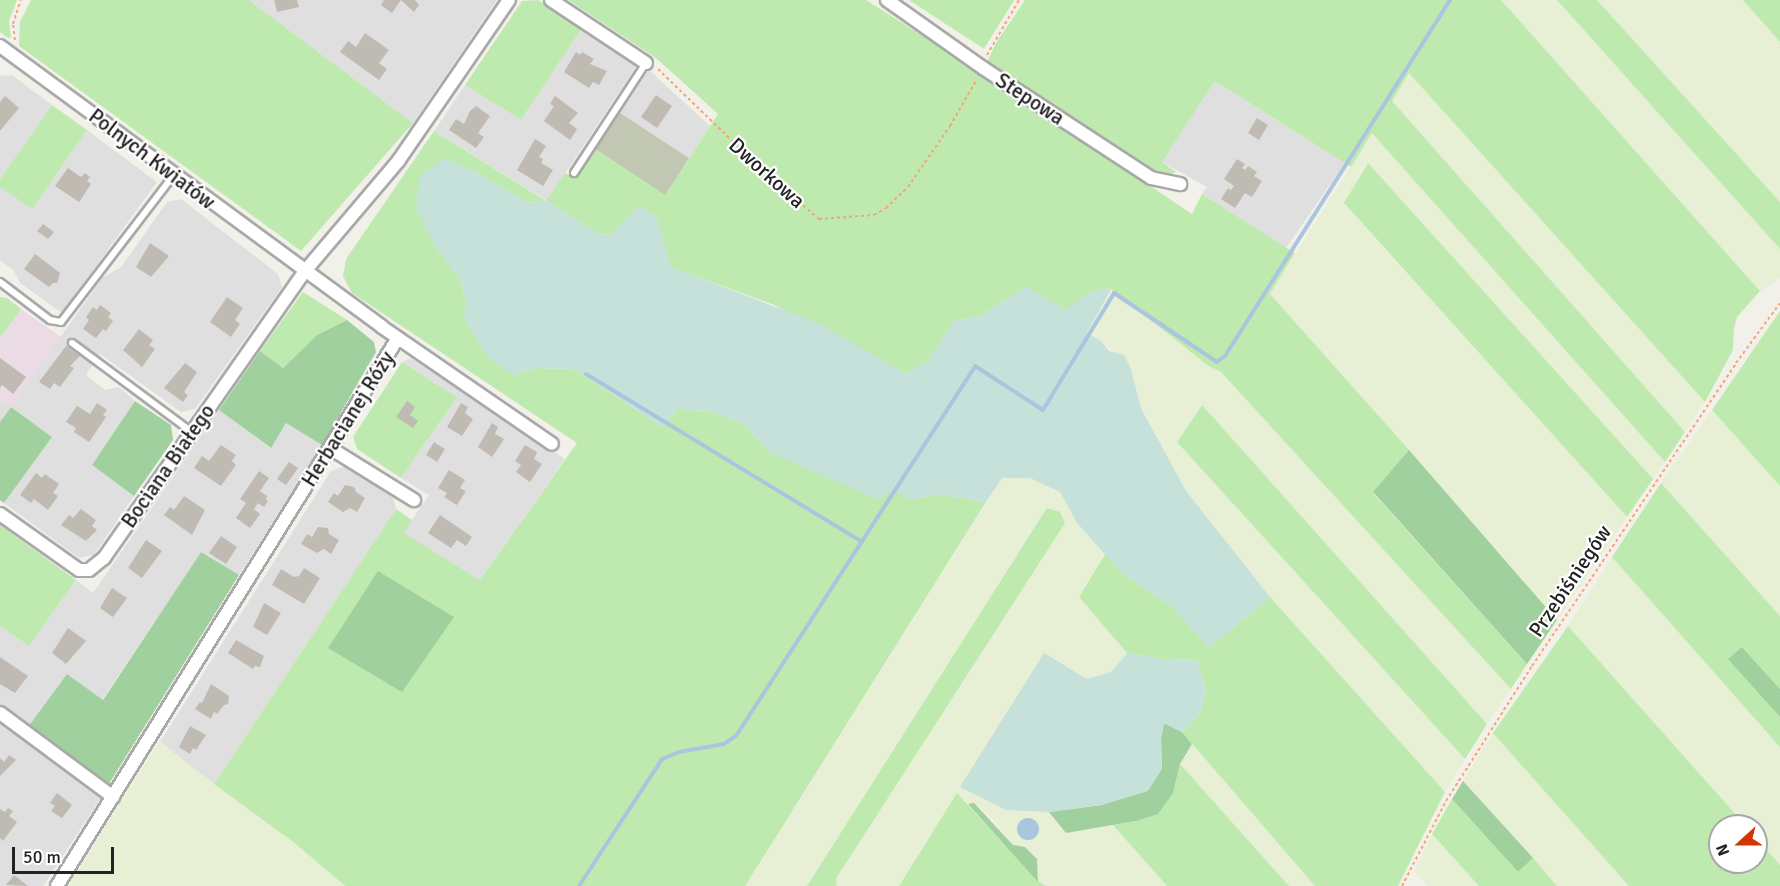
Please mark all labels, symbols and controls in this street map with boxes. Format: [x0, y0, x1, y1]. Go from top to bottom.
street label: Stepowa [991, 68, 1069, 130]
street label: Polnych Kwiatów [84, 103, 220, 215]
street label: Dworkowa [724, 132, 810, 214]
street label: Herbacianej Róży [296, 347, 400, 491]
street label: Bociana Białego [116, 399, 220, 533]
street label: Przebiśniegów [1523, 520, 1617, 642]
north arrow [1708, 814, 1768, 874]
scale bar [15, 835, 117, 873]
text: N [1712, 841, 1734, 859]
text: 50 m [23, 846, 61, 868]

